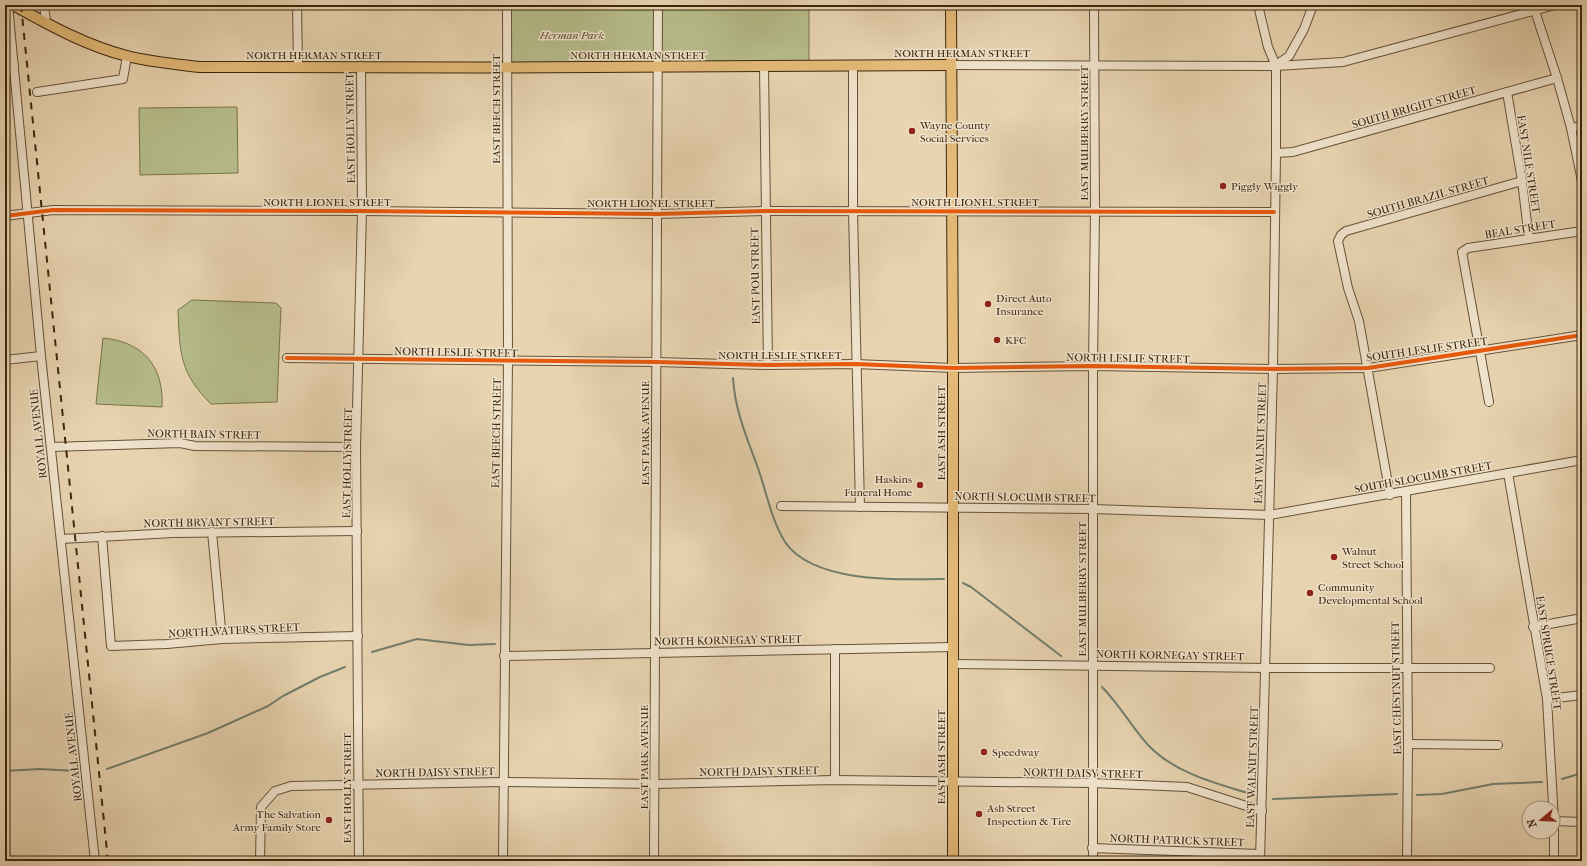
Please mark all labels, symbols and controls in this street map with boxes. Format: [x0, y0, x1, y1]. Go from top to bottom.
park label: Herman Park [539, 29, 604, 42]
street label: NORTH HERMAN STREET [894, 47, 1031, 60]
street label: NORTH HERMAN STREET [246, 49, 383, 62]
street label: NORTH HERMAN STREET [570, 49, 707, 62]
street label: EAST BEECH STREET [490, 53, 503, 164]
street label: EAST MULBERRY STREET [1078, 65, 1091, 201]
street label: EAST HOLLY STREET [343, 72, 358, 184]
street label: SOUTH BRIGHT STREET [1351, 83, 1478, 131]
street label: EAST NILE STREET [1514, 114, 1543, 215]
place label: Wayne County Social Services [919, 119, 991, 145]
marker: Wayne County Social Services [907, 126, 917, 136]
street label: SOUTH BRAZIL STREET [1366, 174, 1491, 221]
place label: Piggly Wiggly [1231, 180, 1299, 193]
marker: Piggly Wiggly [1218, 181, 1228, 191]
street label: NORTH LIONEL STREET [263, 196, 392, 209]
street label: NORTH LIONEL STREET [911, 196, 1040, 209]
street label: NORTH LIONEL STREET [587, 197, 716, 210]
street label: BEAL STREET [1484, 217, 1557, 242]
street label: EAST POU STREET [748, 227, 763, 325]
place label: Direct Auto Insurance [996, 292, 1052, 318]
marker: Direct Auto Insurance [983, 299, 993, 309]
place label: KFC [1005, 334, 1026, 347]
street label: SOUTH LESLIE STREET [1366, 334, 1489, 364]
marker: KFC [992, 335, 1002, 345]
street label: NORTH LESLIE STREET [394, 345, 519, 360]
street label: NORTH LESLIE STREET [718, 349, 842, 362]
street label: NORTH LESLIE STREET [1066, 351, 1191, 366]
street label: EAST BEECH STREET [489, 377, 504, 488]
street label: EAST PARK AVENUE [639, 380, 652, 485]
street label: EAST WALNUT STREET [1252, 381, 1269, 504]
street label: EAST ASH STREET [935, 385, 948, 481]
street label: ROYALL AVENUE [27, 388, 50, 479]
street label: EAST HOLLY STREET [340, 407, 355, 519]
street label: NORTH BAIN STREET [147, 427, 262, 442]
street label: SOUTH SLOCUMB STREET [1353, 459, 1494, 496]
place label: Haskins Funeral Home [844, 473, 913, 499]
marker: Haskins Funeral Home [915, 480, 925, 490]
street label: NORTH SLOCUMB STREET [954, 490, 1096, 505]
street label: NORTH BRYANT STREET [143, 515, 276, 530]
street label: EAST MULBERRY STREET [1076, 521, 1089, 657]
place label: Walnut Street School [1341, 545, 1404, 571]
marker: Walnut Street School [1329, 552, 1339, 562]
place label: Community Developmental School [1318, 581, 1423, 607]
marker: Community Developmental School [1305, 588, 1315, 598]
street label: EAST SPRUCE STREET [1533, 595, 1564, 712]
street label: EAST CHESTNUT STREET [1389, 620, 1404, 755]
street label: NORTH WATERS STREET [168, 621, 301, 640]
street label: NORTH KORNEGAY STREET [654, 633, 803, 648]
street label: NORTH KORNEGAY STREET [1096, 648, 1245, 663]
street label: EAST PARK AVENUE [638, 704, 651, 809]
street label: EAST WALNUT STREET [1244, 705, 1261, 828]
street label: EAST ASH STREET [935, 709, 948, 805]
street label: ROYALL AVENUE [62, 711, 85, 802]
street label: EAST HOLLY STREET [341, 732, 354, 843]
place label: Speedway [992, 746, 1040, 759]
marker: Speedway [979, 747, 989, 757]
street label: NORTH DAISY STREET [699, 764, 820, 779]
street label: NORTH DAISY STREET [375, 765, 496, 780]
street label: NORTH DAISY STREET [1023, 766, 1144, 781]
north arrow [1521, 800, 1561, 840]
place label: Ash Street Inspection & Tire [986, 802, 1072, 828]
place label: The Salvation Army Family Store [232, 808, 322, 834]
marker: Ash Street Inspection & Tire [974, 809, 984, 819]
marker: The Salvation Army Family Store [324, 815, 334, 825]
text: N [1524, 816, 1540, 829]
street label: NORTH PATRICK STREET [1109, 832, 1245, 849]

